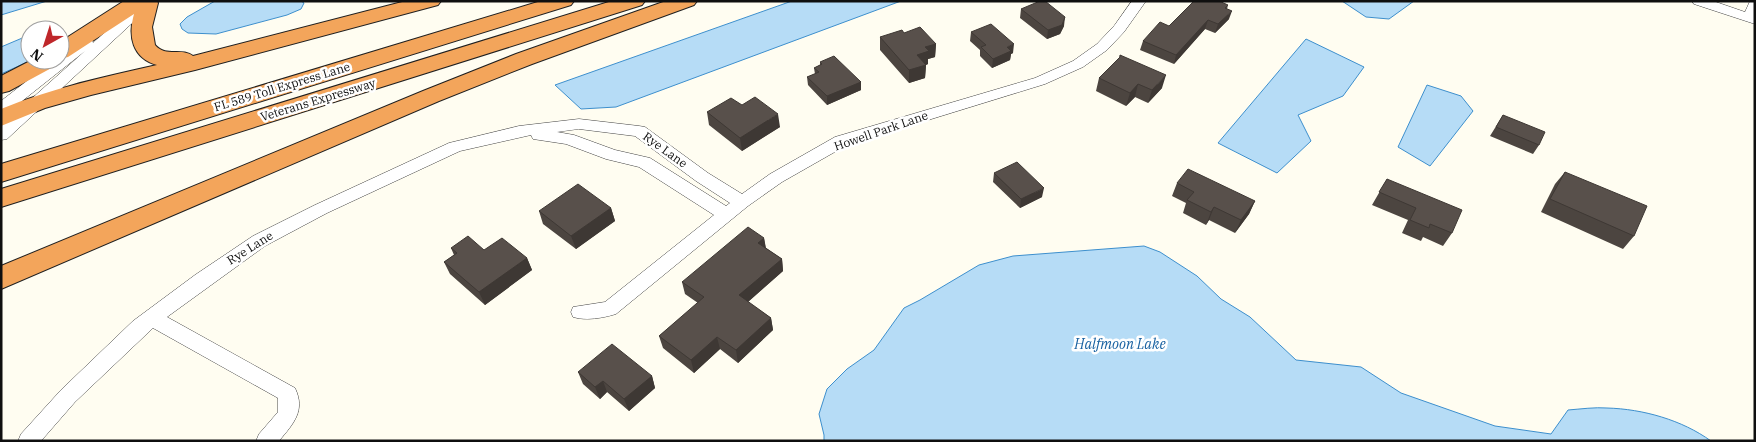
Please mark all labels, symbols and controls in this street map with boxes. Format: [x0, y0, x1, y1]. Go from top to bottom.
north arrow [20, 20, 70, 70]
text: N [27, 45, 47, 66]
street label: FL 589 Toll Express Lane [212, 59, 352, 114]
street label: Veterans Expressway [258, 75, 378, 124]
street label: Howell Park Lane [832, 107, 930, 154]
street label: Rye Lane [640, 128, 690, 171]
street label: Rye Lane [224, 228, 275, 268]
water label: Halfmoon Lake [1073, 335, 1166, 353]

